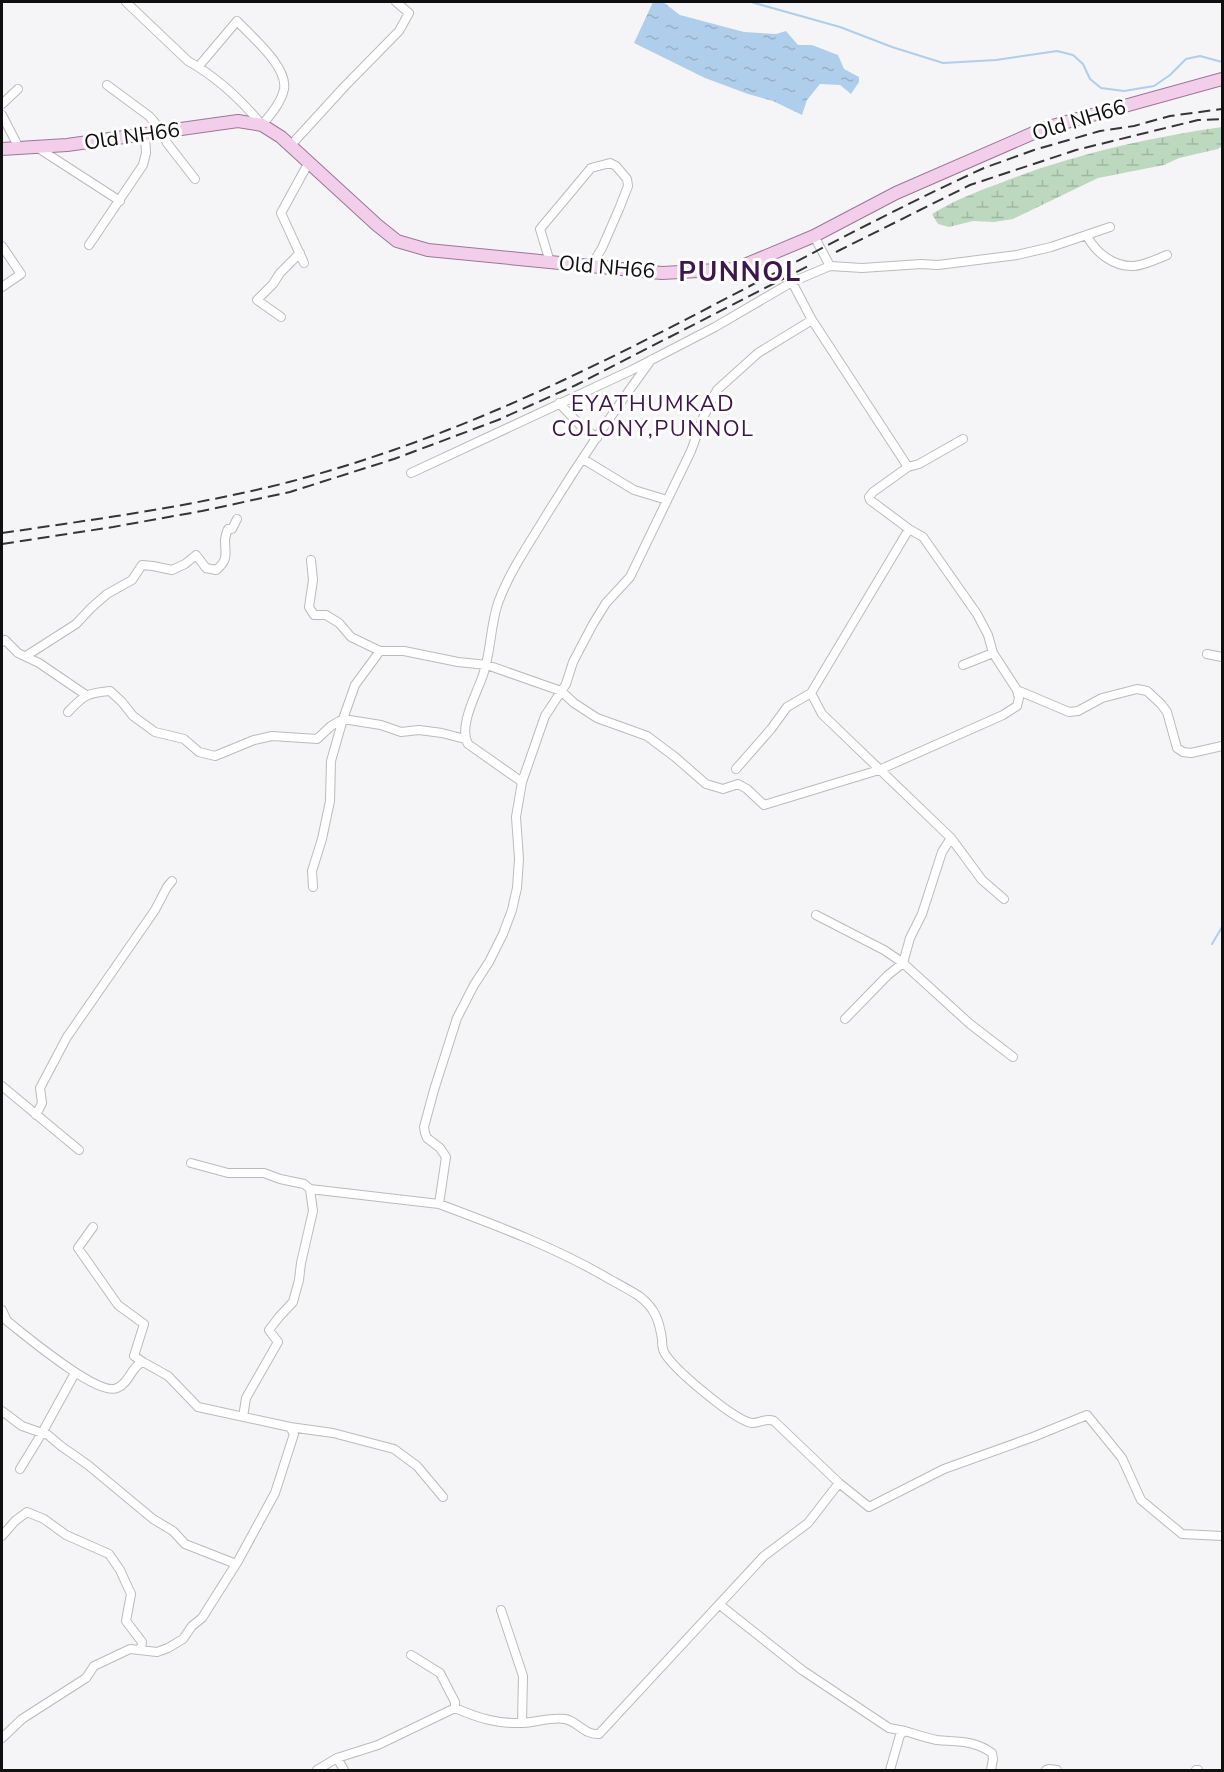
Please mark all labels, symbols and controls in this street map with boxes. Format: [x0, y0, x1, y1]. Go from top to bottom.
street label: Old NH66 [1029, 92, 1129, 148]
street label: Old NH66 [82, 115, 182, 157]
street label: Old NH66 [558, 249, 656, 285]
district label: PUNNOL [678, 254, 802, 291]
district label: EYATHUMKAD COLONY,PUNNOL [551, 389, 755, 444]

